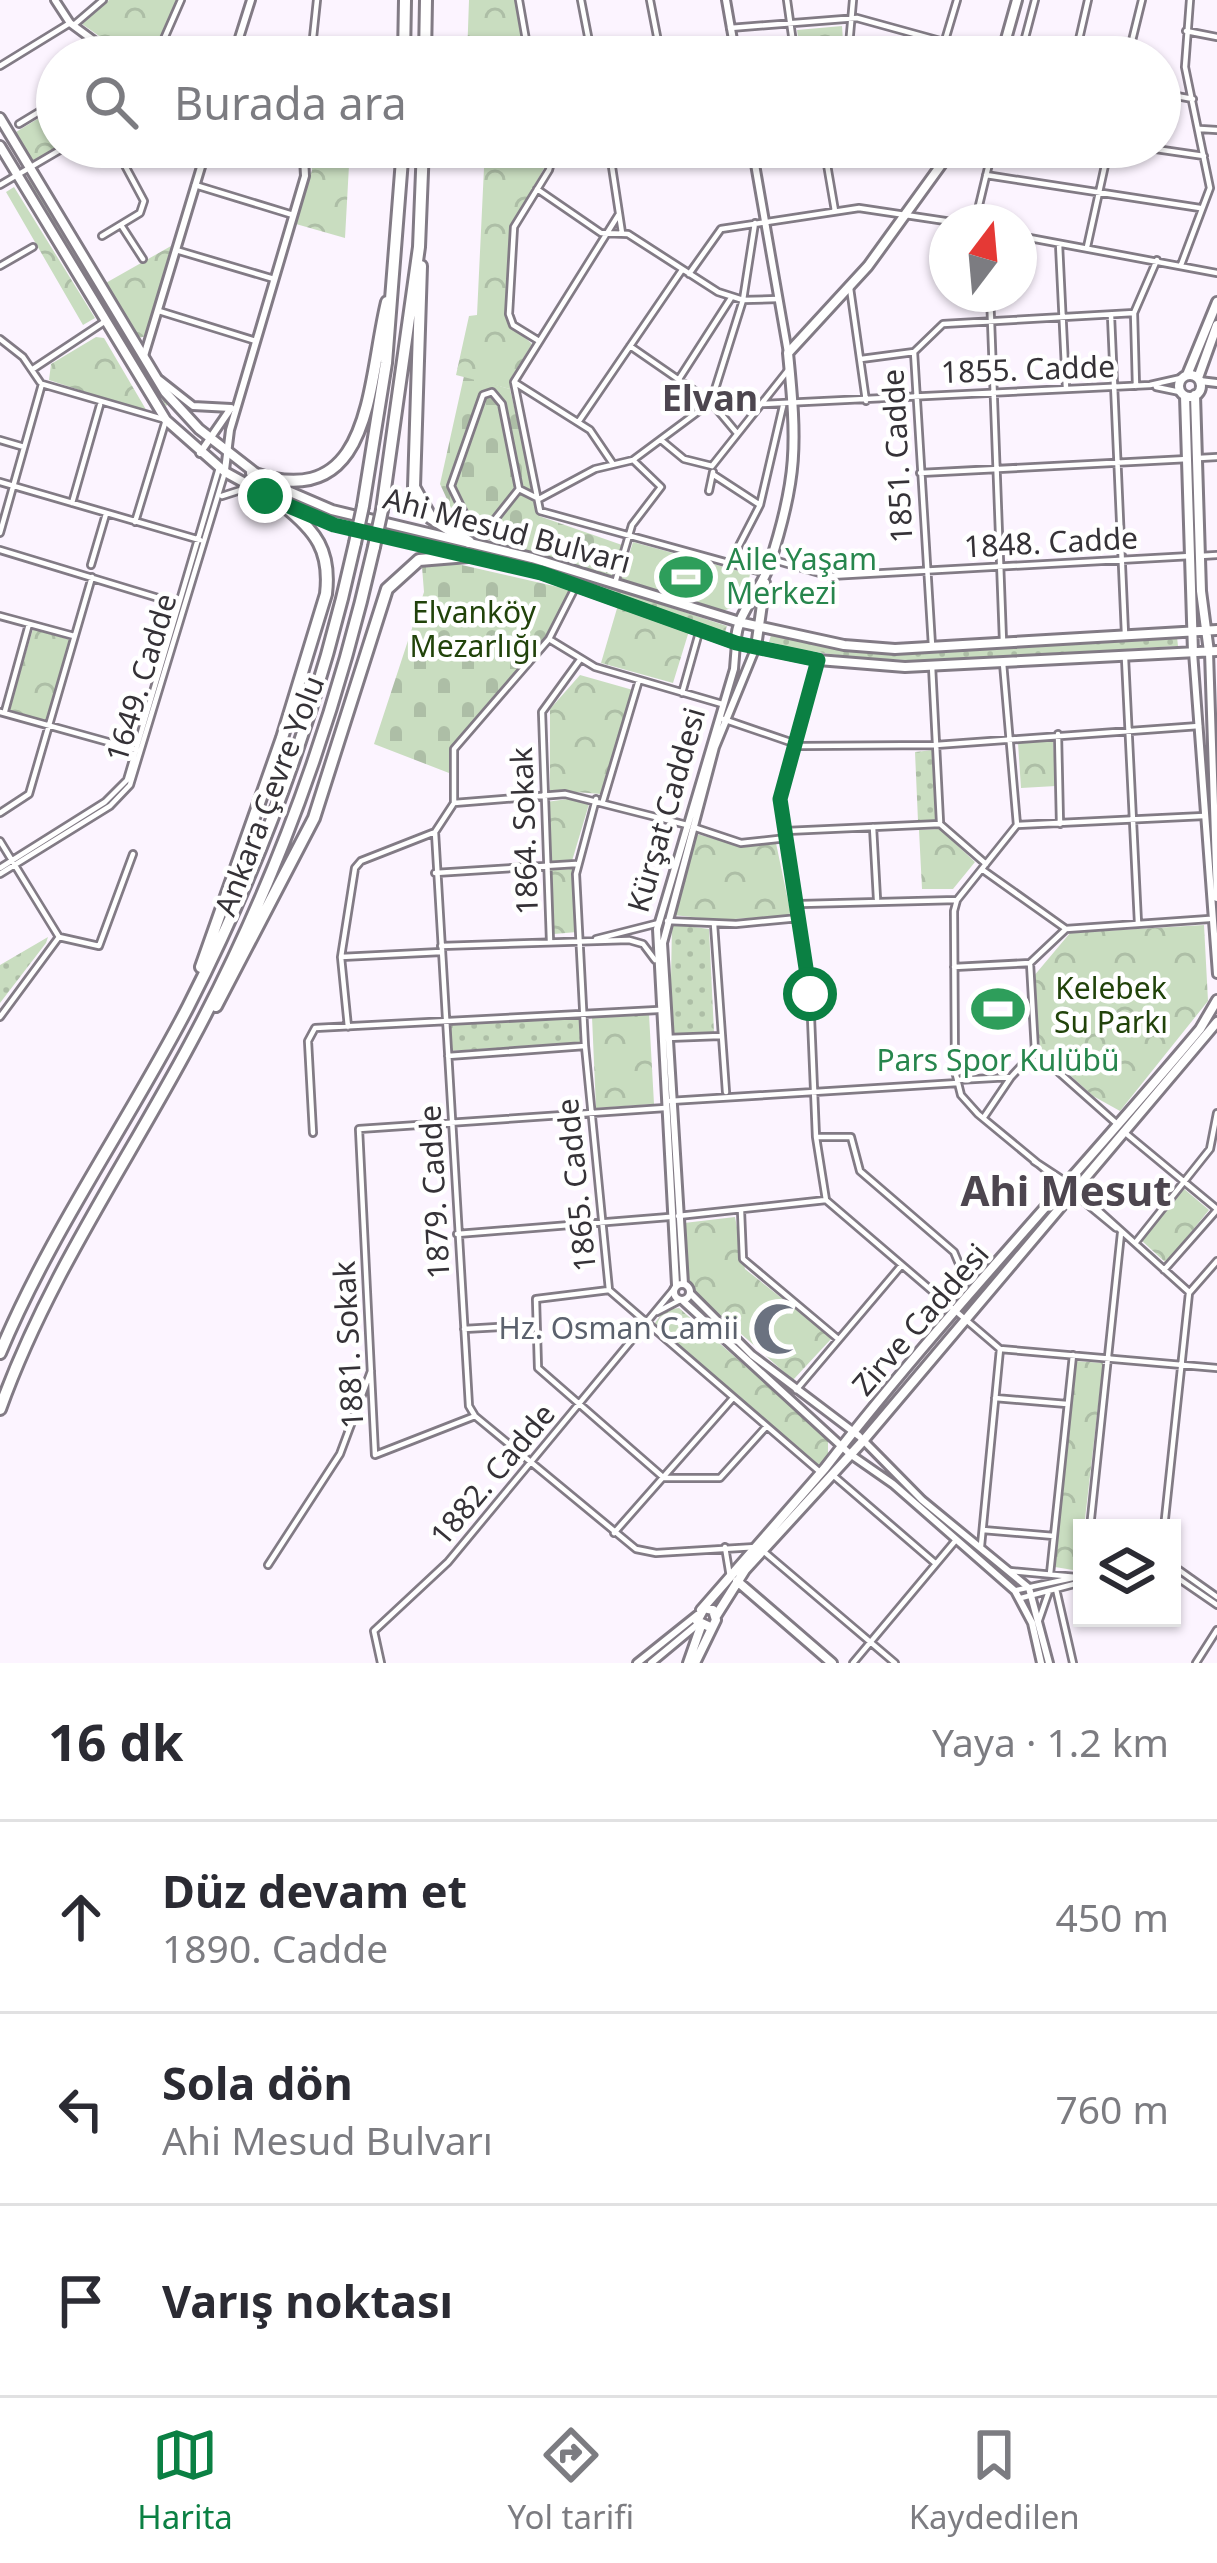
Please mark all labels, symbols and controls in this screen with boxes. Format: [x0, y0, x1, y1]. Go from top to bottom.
search box [36, 36, 1181, 168]
icon: search [78, 69, 144, 135]
text: Burada ara [174, 72, 407, 133]
north arrow [929, 204, 1037, 312]
street label: 1855. Cadde [940, 345, 1116, 392]
street label: 1851. Cadde [871, 368, 922, 544]
district label: Elvan [662, 373, 758, 422]
route end [238, 469, 292, 523]
street label: Ahi Mesud Bulvarı [379, 477, 636, 582]
street label: 1848. Cadde [963, 516, 1139, 567]
place label: Aile Yaşam Merkezi [726, 538, 877, 613]
sports icon: Aile Yaşam Merkezi [657, 548, 715, 606]
street label: 1649. Cadde [96, 588, 186, 767]
park label: Elvanköy Mezarlığı [410, 591, 538, 666]
street label: Ankara Çevre Yolu [204, 670, 333, 921]
street label: Kürşat Caddesi [617, 702, 714, 917]
street label: 1864. Sokak [500, 746, 547, 916]
route start [783, 967, 837, 1021]
park label: Kelebek Su Parkı [1054, 967, 1168, 1042]
sports icon: Pars Spor Kulübü [969, 980, 1027, 1038]
place label: Pars Spor Kulübü [876, 1039, 1120, 1080]
street label: 1865. Cadde [546, 1096, 605, 1274]
street label: 1879. Cadde [408, 1104, 459, 1280]
district label: Ahi Mesut [960, 1161, 1172, 1218]
street label: Zirve Caddesi [842, 1234, 997, 1404]
street label: 1881. Sokak [323, 1260, 372, 1430]
mosque icon: Hz. Osman Camii [750, 1300, 808, 1358]
place label: Hz. Osman Camii [498, 1307, 739, 1348]
street label: 1882. Cadde [420, 1394, 564, 1554]
map controls [1073, 1519, 1181, 1627]
button: layers [1073, 1519, 1181, 1627]
text: 16 dk [48, 1706, 183, 1776]
text: Yaya · 1.2 km [932, 1715, 1169, 1768]
text: Düz devam et [162, 1860, 467, 1921]
icon: ahead [48, 1884, 114, 1950]
text: 450 m [1055, 1890, 1169, 1943]
text: 1890. Cadde [162, 1921, 388, 1974]
text: Sola dön [162, 2052, 353, 2113]
icon: left [48, 2076, 114, 2142]
text: 760 m [1055, 2082, 1169, 2135]
text: Ahi Mesud Bulvarı [162, 2113, 493, 2166]
icon: arrive [48, 2268, 114, 2334]
text: Varış noktası [162, 2270, 453, 2331]
tab: Harita [137, 2422, 233, 2539]
tab: Yol tarifi [507, 2422, 634, 2539]
tab: Kaydedilen [909, 2422, 1080, 2539]

